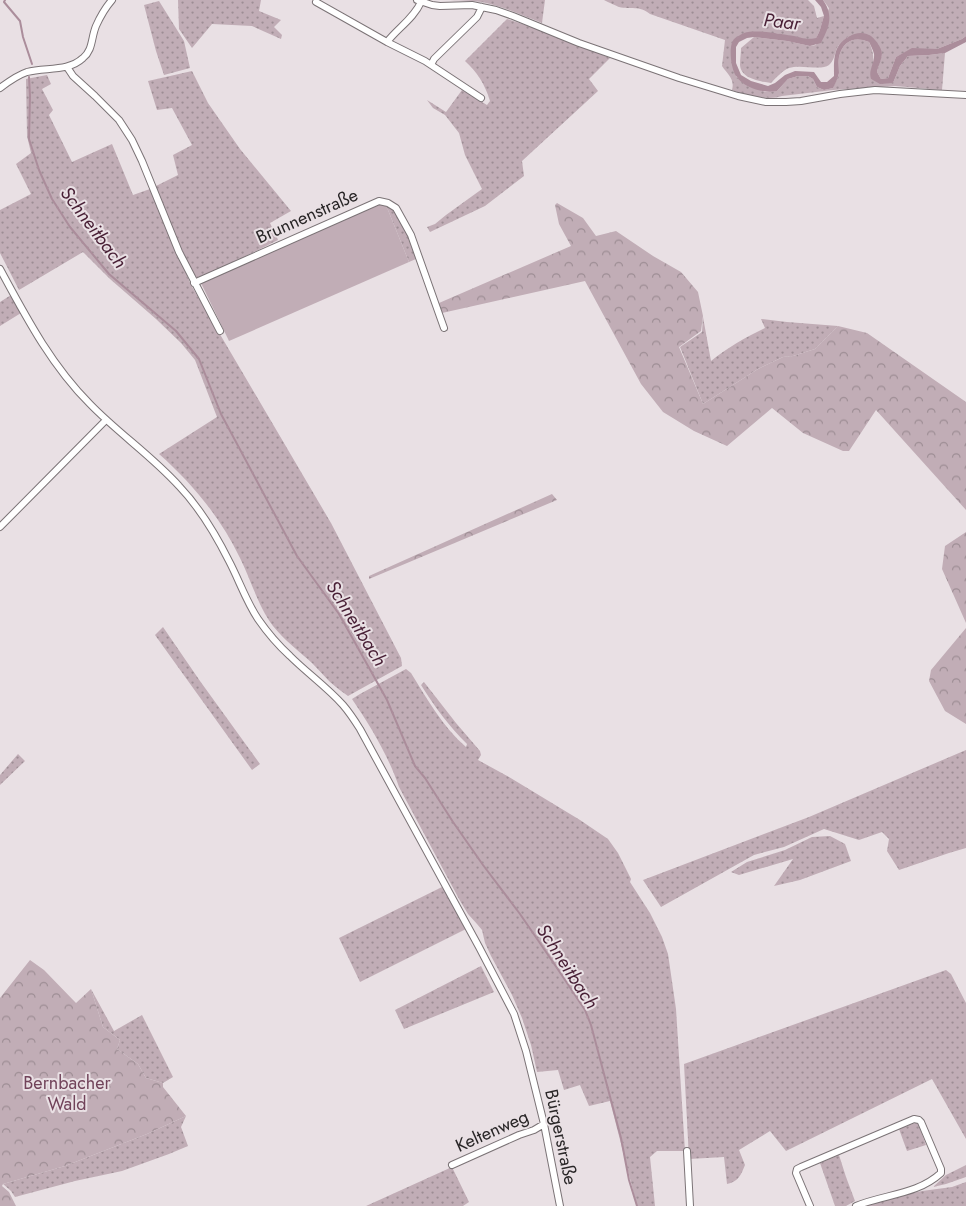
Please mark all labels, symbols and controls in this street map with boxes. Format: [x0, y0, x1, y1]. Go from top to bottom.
water label: Paar [762, 6, 803, 37]
water label: Schneitbach [54, 181, 133, 274]
street label: Brunnenstraße [252, 182, 362, 250]
water label: Schneitbach [320, 575, 394, 671]
water label: Schneitbach [530, 918, 605, 1014]
park label: Bernbacher Wald [23, 1070, 111, 1117]
street label: Bürgerstraße [538, 1087, 584, 1187]
street label: Keltenweg [451, 1103, 533, 1159]

